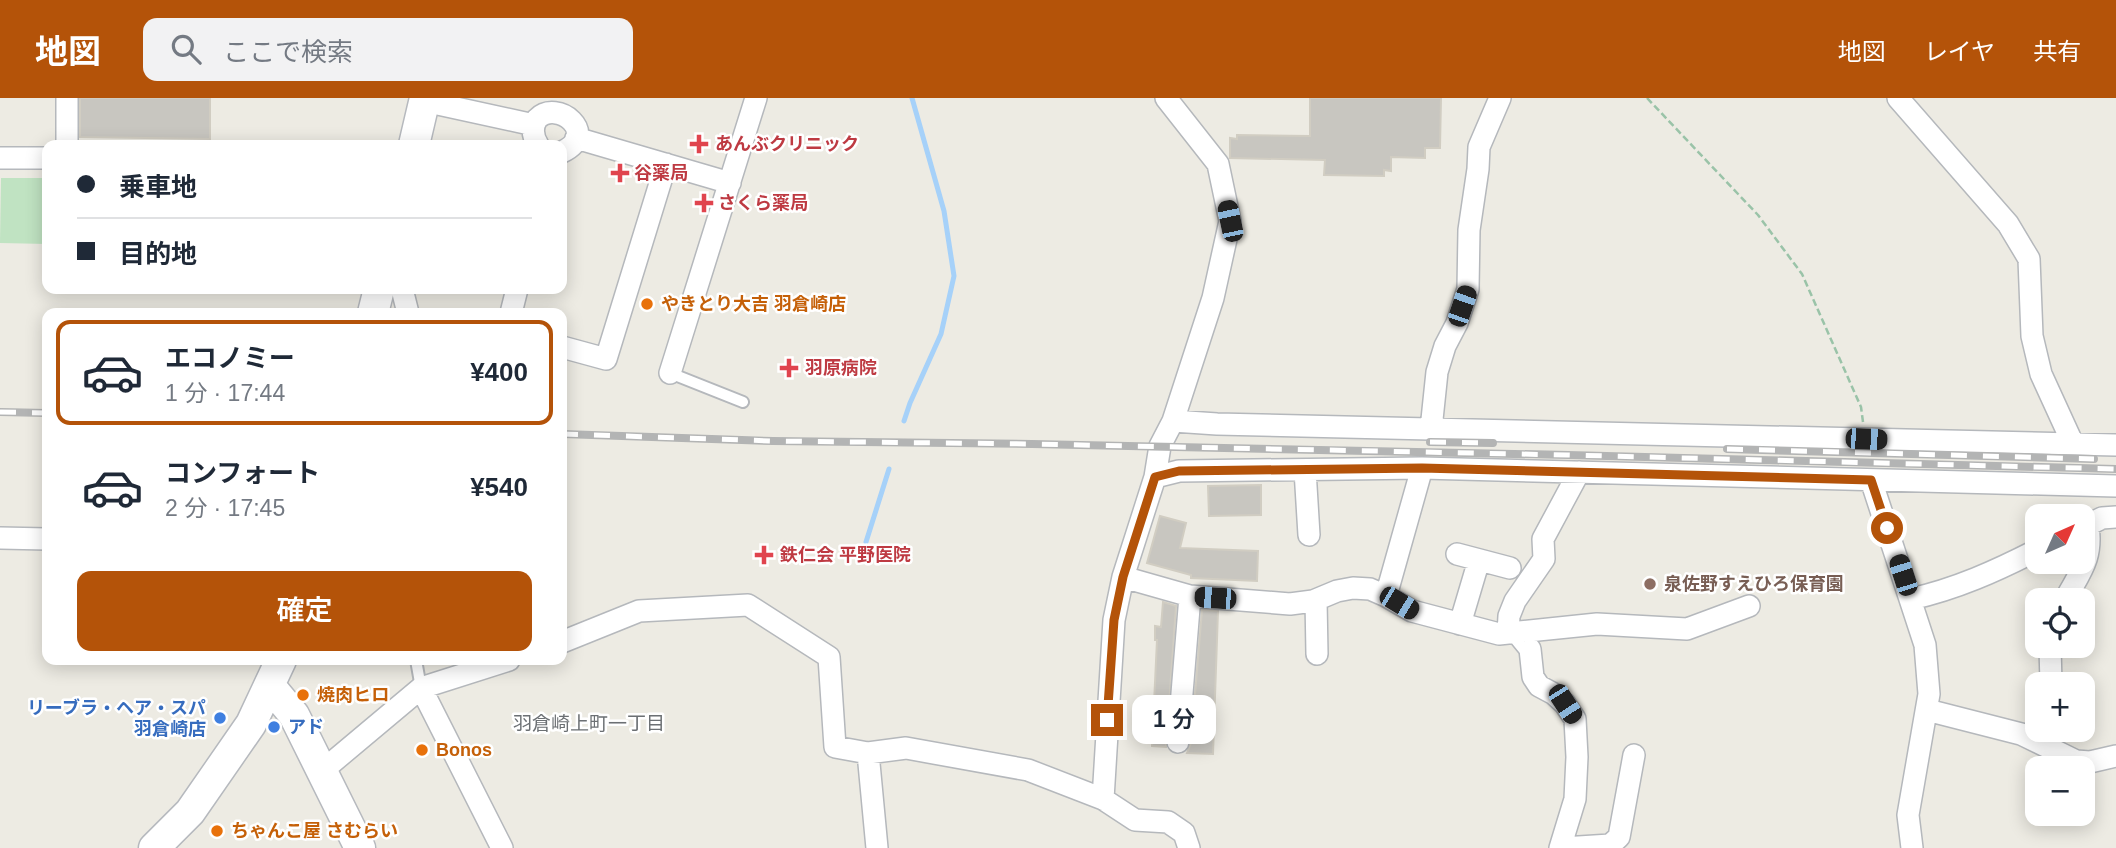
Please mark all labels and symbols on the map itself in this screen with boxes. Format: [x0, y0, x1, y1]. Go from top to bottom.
marker: あんぶクリニック [689, 134, 709, 154]
place label: あんぶクリニック [715, 134, 859, 154]
place label: 谷薬局 [634, 163, 688, 183]
marker: 谷薬局 [612, 165, 628, 181]
place label: さくら薬局 [718, 193, 808, 213]
marker: さくら薬局 [696, 195, 712, 211]
car [1216, 198, 1245, 244]
car [1446, 283, 1479, 329]
place label: やきとり大吉 羽倉崎店 [661, 294, 846, 314]
marker: やきとり大吉 羽倉崎店 [639, 296, 655, 312]
marker: 羽原病院 [779, 358, 799, 378]
place label: 羽原病院 [805, 358, 877, 378]
car [1845, 428, 1888, 450]
north arrow [2025, 504, 2095, 574]
route start [1871, 512, 1903, 544]
marker: 鉄仁会 平野医院 [754, 545, 774, 565]
place label: 鉄仁会 平野医院 [779, 545, 911, 565]
car [1887, 552, 1920, 598]
place label: 泉佐野すえひろ保育園 [1664, 574, 1844, 594]
marker: 泉佐野すえひろ保育園 [1642, 576, 1658, 592]
car [1376, 583, 1423, 623]
car [1194, 586, 1237, 610]
car [1545, 681, 1586, 727]
place label: 焼肉ヒロ [317, 685, 389, 705]
marker: 焼肉ヒロ [295, 687, 311, 703]
callout: 1 分 [1132, 696, 1216, 744]
place label: リーブラ・ヘア・スパ 羽倉崎店 [27, 698, 206, 739]
route end [1091, 704, 1123, 736]
marker: リーブラ・ヘア・スパ 羽倉崎店 [212, 710, 228, 726]
district label: 羽倉崎上町一丁目 [513, 713, 665, 734]
place label: アド [288, 717, 324, 737]
marker: アド [266, 719, 282, 735]
place label: Bonos [436, 740, 492, 760]
marker: Bonos [414, 742, 430, 758]
place label: ちゃんこ屋 さむらい [231, 821, 398, 841]
marker: ちゃんこ屋 さむらい [209, 823, 225, 839]

